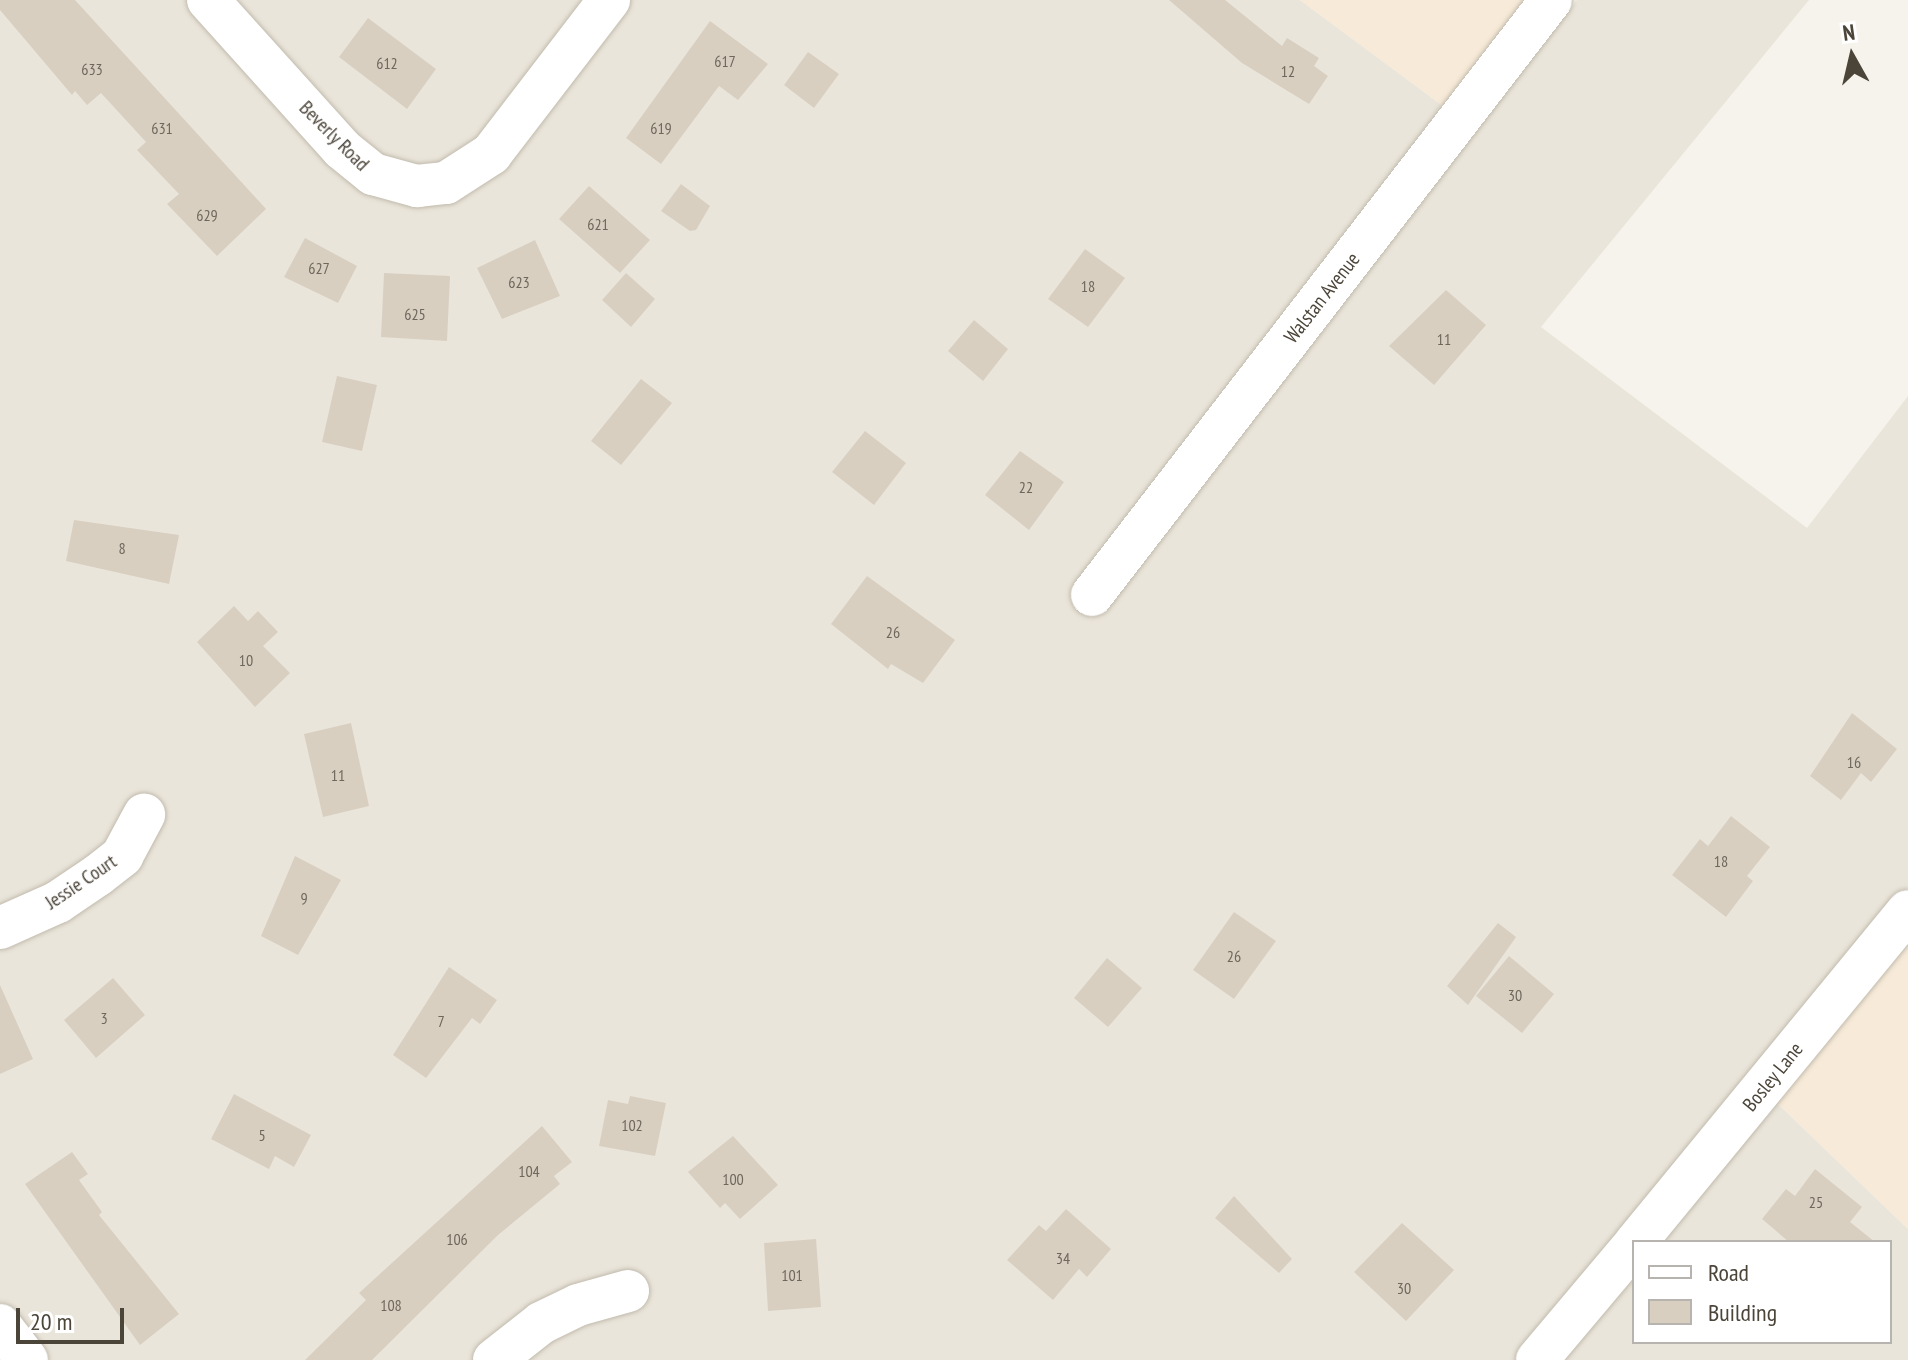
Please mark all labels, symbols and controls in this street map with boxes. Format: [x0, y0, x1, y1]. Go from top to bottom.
north arrow [1812, 16, 1892, 96]
text: N [1841, 18, 1856, 47]
house number: 617 [714, 51, 736, 71]
house number: 612 [376, 53, 398, 73]
house number: 633 [81, 59, 103, 79]
house number: 12 [1281, 61, 1295, 81]
street label: Beverly Road [294, 96, 374, 176]
house number: 631 [151, 118, 173, 138]
house number: 619 [650, 118, 672, 138]
house number: 629 [196, 205, 218, 225]
house number: 621 [587, 214, 609, 234]
street label: Walstan Avenue [1279, 248, 1365, 348]
house number: 627 [308, 258, 330, 278]
house number: 623 [508, 272, 530, 292]
house number: 18 [1081, 276, 1095, 296]
house number: 625 [404, 304, 426, 324]
house number: 11 [1437, 329, 1451, 349]
house number: 22 [1019, 477, 1033, 497]
house number: 8 [118, 538, 126, 558]
house number: 26 [886, 622, 900, 642]
house number: 10 [239, 650, 253, 670]
house number: 16 [1847, 752, 1861, 772]
house number: 11 [331, 765, 345, 785]
street label: Jessie Court [41, 849, 121, 915]
house number: 18 [1714, 851, 1728, 871]
house number: 9 [300, 888, 308, 908]
house number: 26 [1227, 946, 1241, 966]
house number: 30 [1508, 985, 1522, 1005]
house number: 3 [100, 1008, 108, 1028]
house number: 7 [437, 1011, 445, 1031]
street label: Bosley Lane [1738, 1037, 1808, 1117]
house number: 102 [621, 1115, 643, 1135]
house number: 5 [258, 1125, 266, 1145]
house number: 104 [518, 1161, 540, 1181]
house number: 100 [722, 1169, 744, 1189]
house number: 25 [1809, 1192, 1823, 1212]
house number: 106 [446, 1229, 468, 1249]
legend [1632, 1240, 1892, 1344]
house number: 34 [1056, 1248, 1070, 1268]
text: Road [1708, 1257, 1749, 1288]
house number: 101 [781, 1265, 803, 1285]
house number: 30 [1397, 1278, 1411, 1298]
scale bar [20, 1292, 128, 1342]
house number: 108 [380, 1295, 402, 1315]
text: Building [1708, 1297, 1777, 1328]
text: 20 m [30, 1306, 72, 1337]

